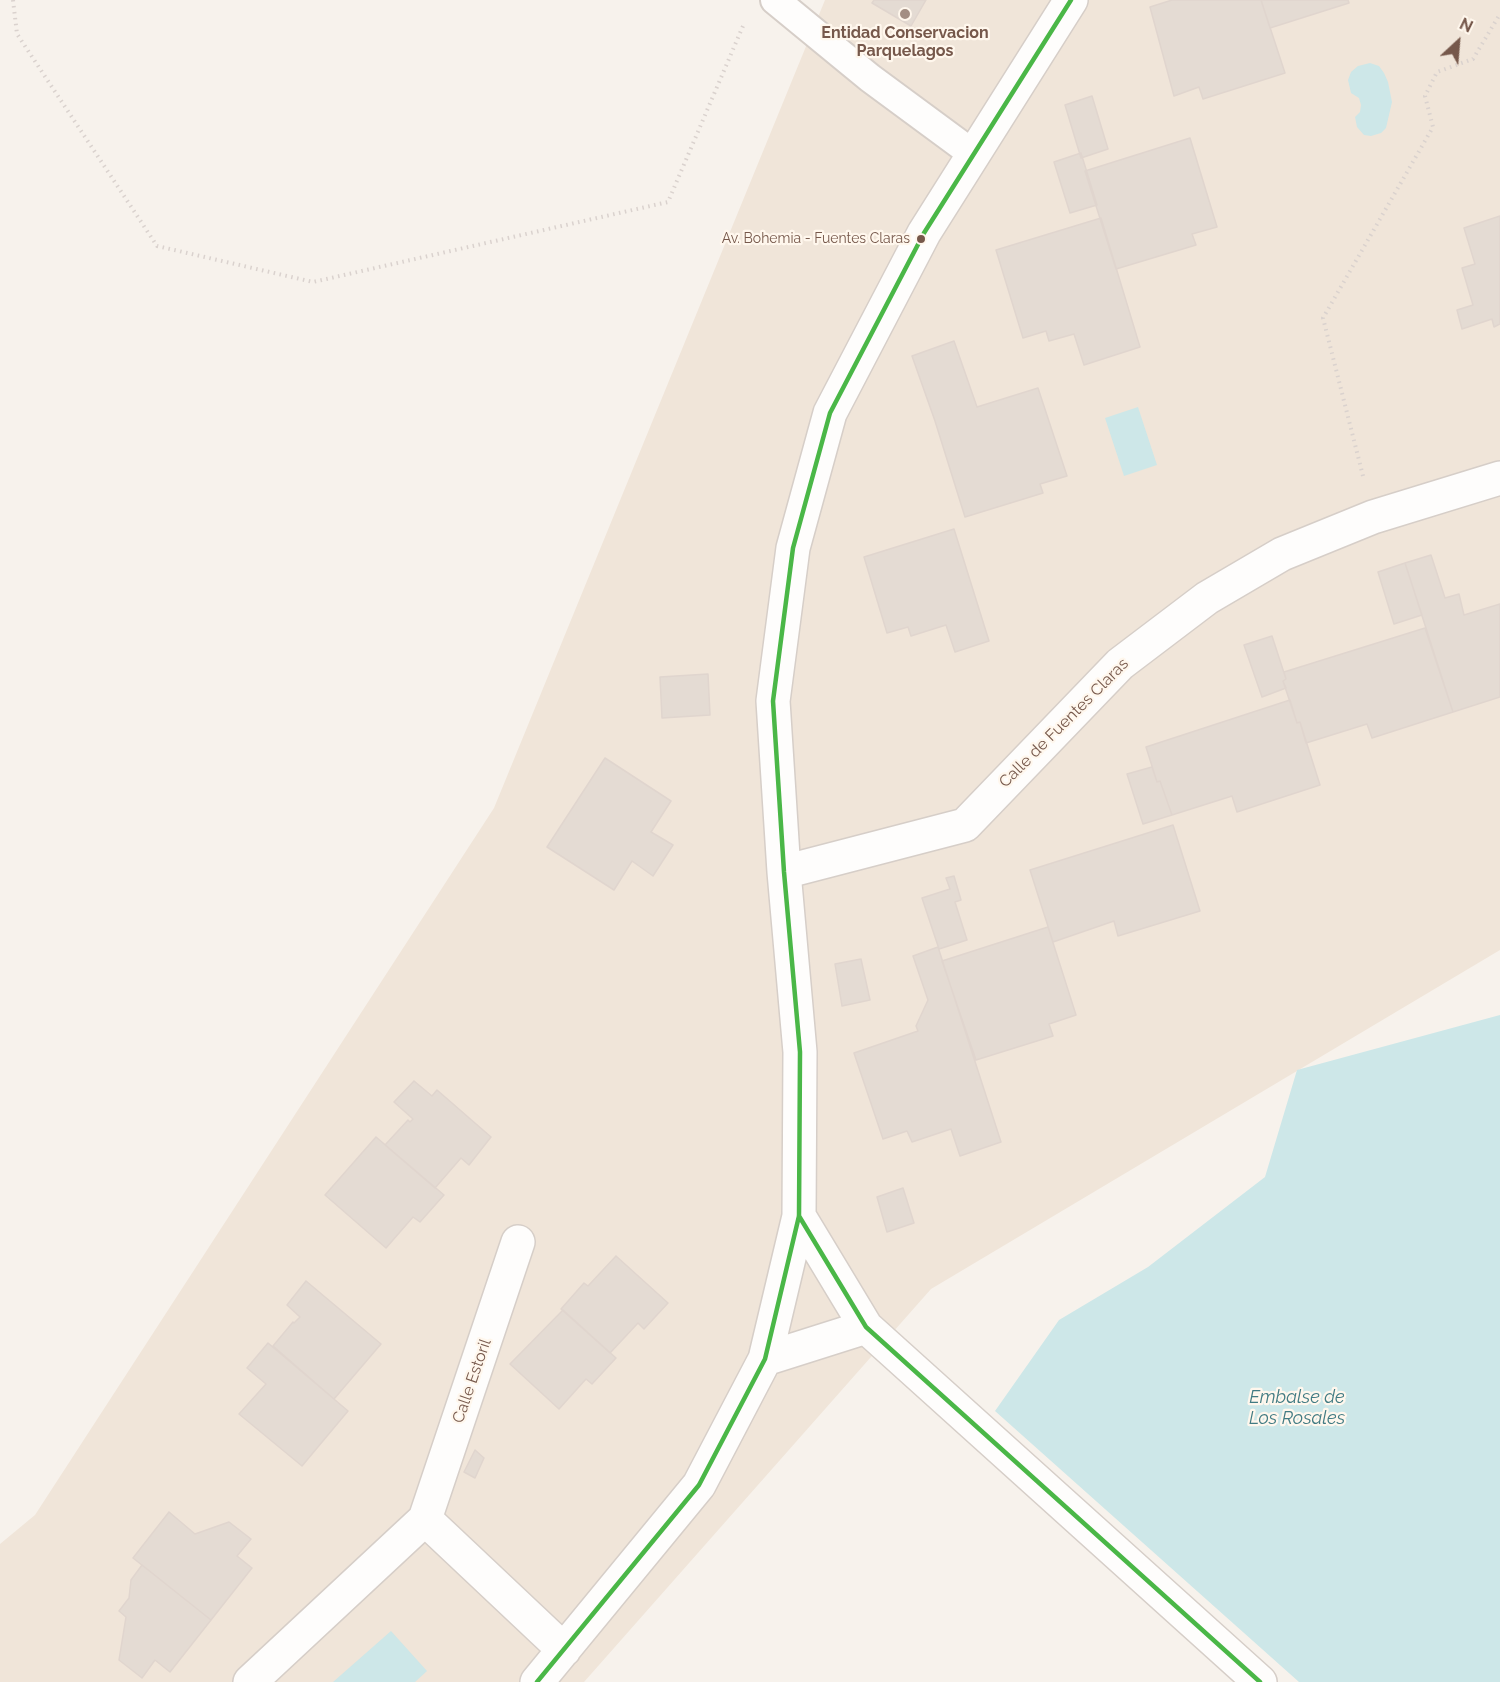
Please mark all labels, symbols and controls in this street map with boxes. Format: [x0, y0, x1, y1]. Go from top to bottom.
marker: Entidad Conservacion Parquelagos [898, 7, 912, 21]
north arrow [1428, 12, 1488, 72]
text: N [1456, 14, 1476, 37]
place label: Entidad Conservacion Parquelagos [821, 23, 989, 61]
place label: Av. Bohemia - Fuentes Claras [722, 231, 910, 247]
marker: Av. Bohemia - Fuentes Claras [915, 233, 927, 245]
street label: Calle de Fuentes Claras [995, 654, 1133, 792]
street label: Calle Estoril [449, 1337, 495, 1425]
water label: Embalse de Los Rosales [1249, 1387, 1345, 1430]

